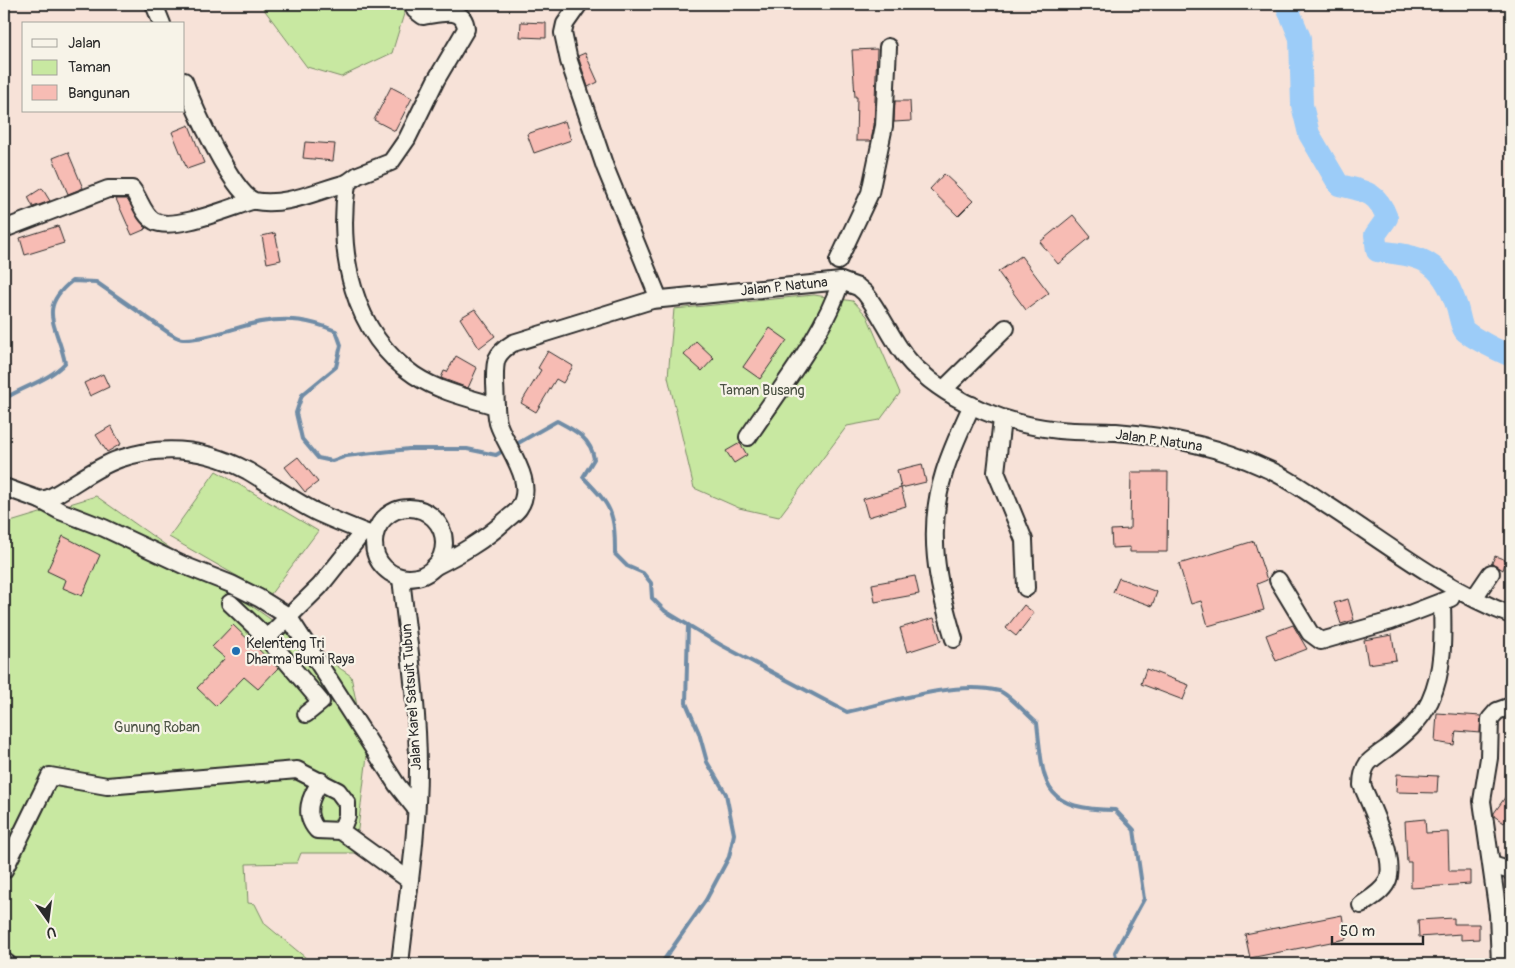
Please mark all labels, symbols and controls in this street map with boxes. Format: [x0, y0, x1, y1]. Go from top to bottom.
legend [22, 22, 185, 112]
text: Jalan [68, 34, 101, 53]
text: Taman [68, 58, 111, 77]
text: Bangunan [68, 84, 130, 103]
street label: Jalan P. Natuna [740, 273, 828, 300]
park label: Taman Busang [719, 382, 805, 399]
street label: Jalan P. Natuna [1114, 426, 1203, 455]
street label: Jalan Karel Satsuit Tubun [398, 623, 425, 771]
place label: Kelenteng Tri Dharma Bumi Raya [246, 635, 354, 668]
marker: Kelenteng Tri Dharma Bumi Raya [230, 645, 242, 657]
park label: Gunung Roban [114, 719, 200, 736]
north arrow [22, 896, 72, 946]
scale bar [1332, 913, 1424, 945]
text: 50 m [1340, 922, 1375, 941]
text: U [44, 923, 58, 941]

